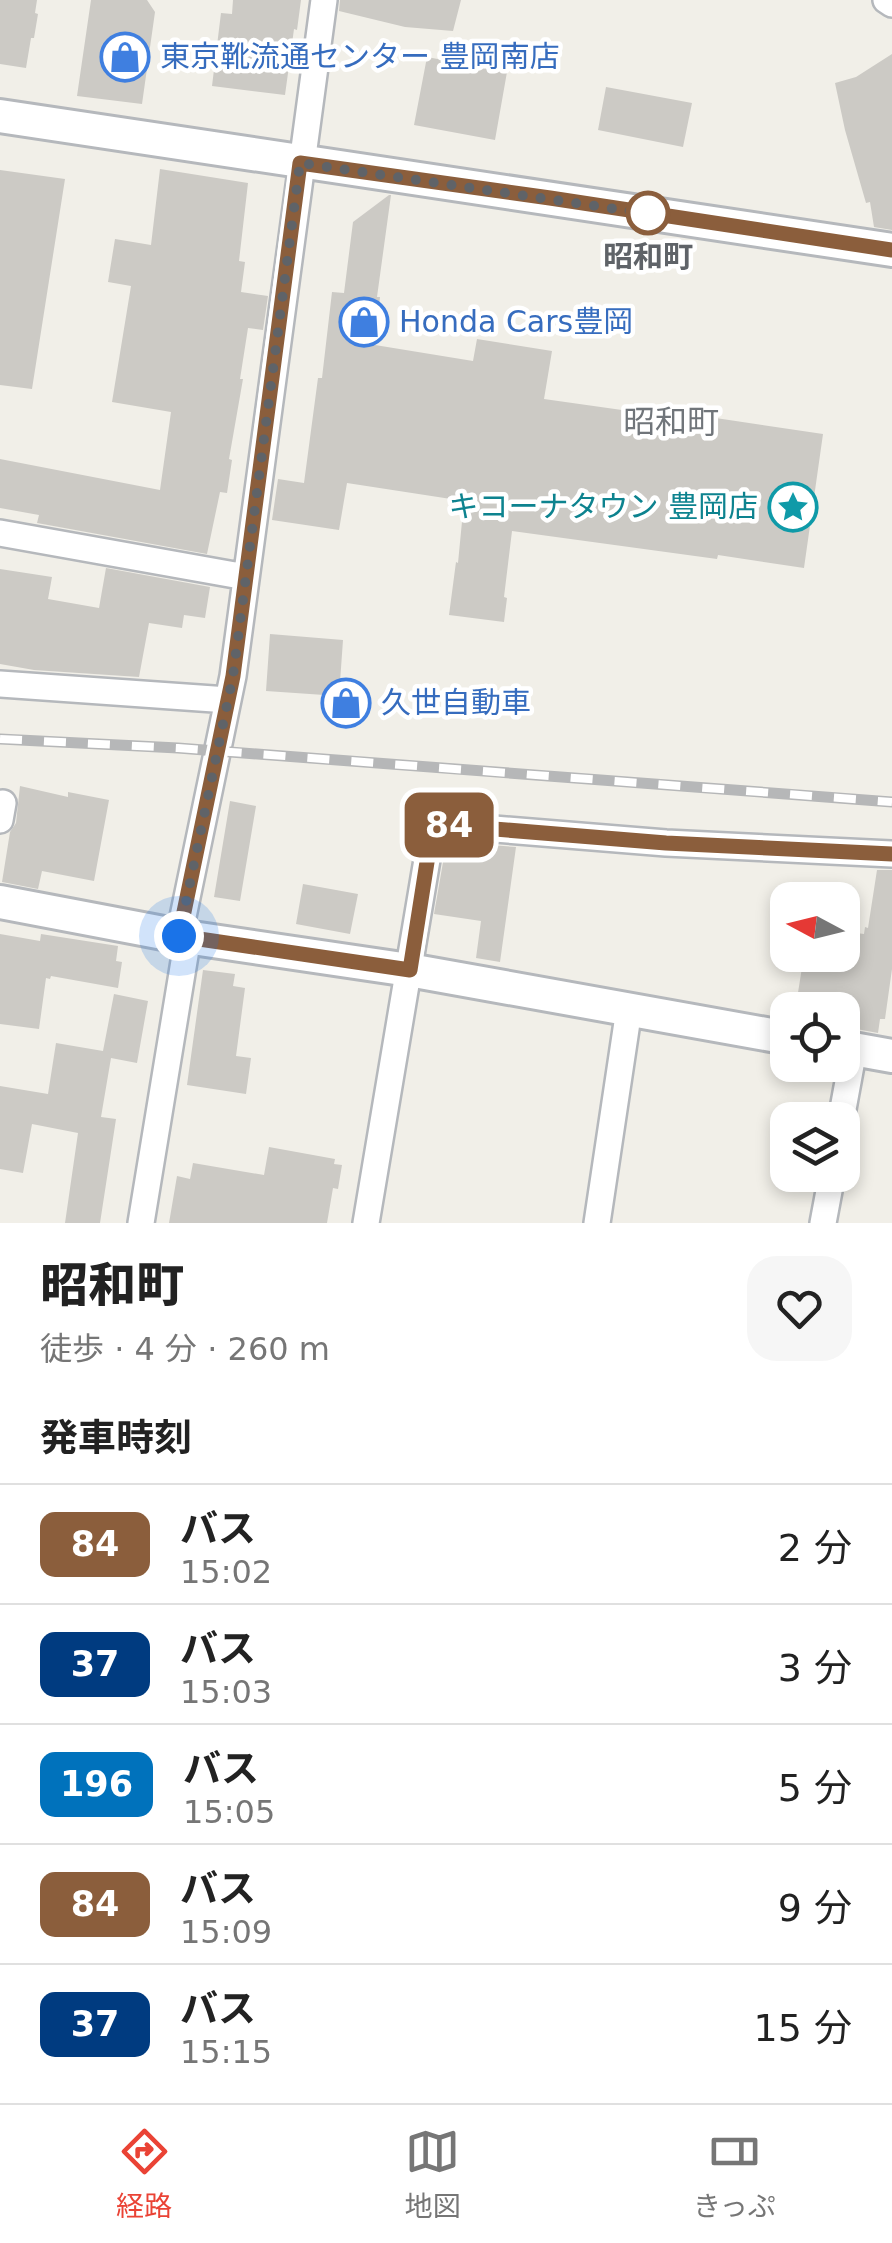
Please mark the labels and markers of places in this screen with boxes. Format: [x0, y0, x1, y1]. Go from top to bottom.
shop icon: 東京靴流通センター 豊岡南店 [99, 31, 151, 83]
place label: 東京靴流通センター 豊岡南店 [160, 39, 560, 74]
marker: 昭和町 [627, 192, 669, 234]
place label: 昭和町 [603, 239, 693, 274]
shop icon: Honda Cars豊岡 [338, 296, 390, 348]
place label: Honda Cars豊岡 [399, 304, 633, 339]
place icon: キコーナタウン 豊岡店 [767, 481, 819, 533]
place label: キコーナタウン 豊岡店 [448, 489, 758, 524]
shop icon: 久世自動車 [320, 677, 372, 729]
place label: 久世自動車 [381, 685, 531, 720]

